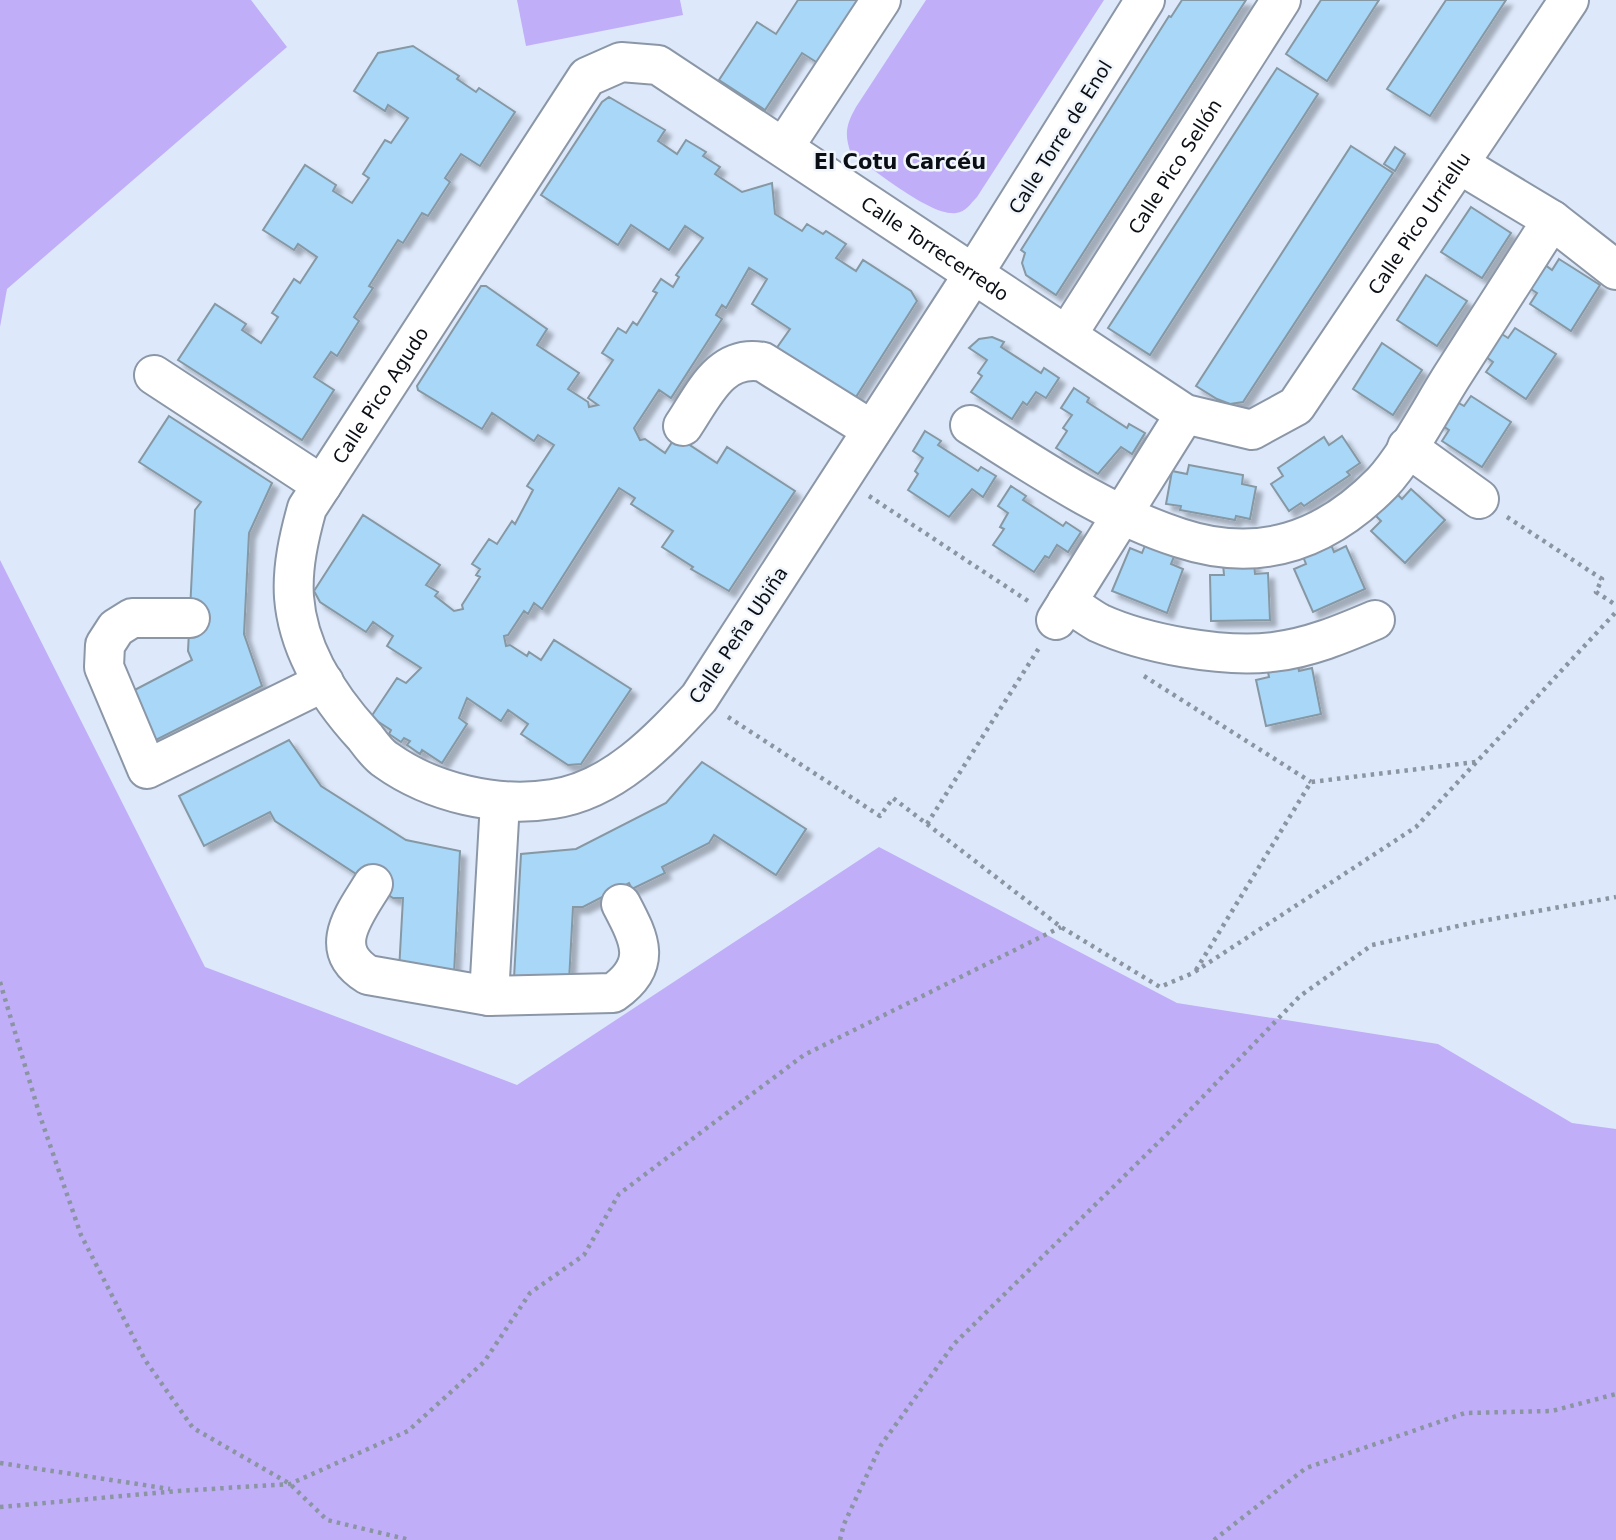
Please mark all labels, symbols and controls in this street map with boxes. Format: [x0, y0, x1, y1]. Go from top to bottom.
street label: Calle Torre de Enol [1004, 56, 1116, 218]
street label: Calle Pico Sellón [1123, 95, 1226, 238]
street label: Calle Pico Urriellu [1363, 148, 1474, 298]
district label: El Cotu Carcéu [814, 150, 986, 174]
street label: Calle Torrecerredo [857, 192, 1013, 305]
street label: Calle Pico Agudo [328, 323, 433, 468]
street label: Calle Peña Ubiña [684, 562, 792, 708]

